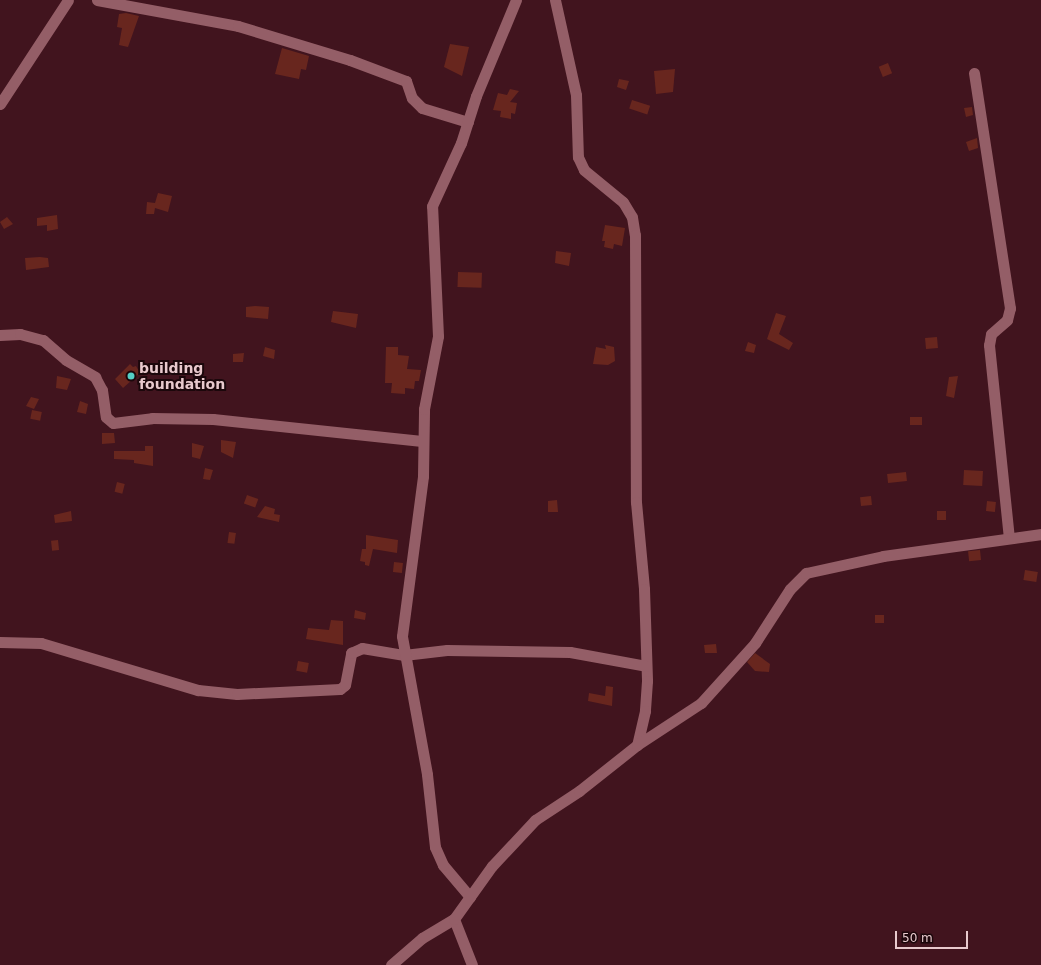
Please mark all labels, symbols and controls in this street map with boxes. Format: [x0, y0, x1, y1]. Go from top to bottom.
place label: building foundation [139, 360, 225, 392]
marker: building foundation [126, 371, 136, 381]
scale bar [897, 923, 970, 949]
text: 50 m [902, 931, 933, 945]

